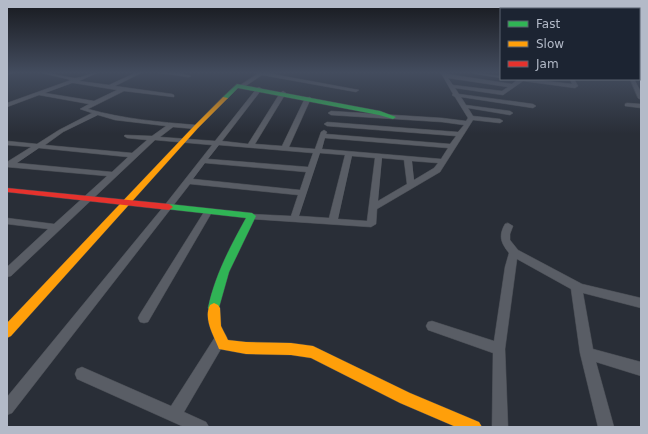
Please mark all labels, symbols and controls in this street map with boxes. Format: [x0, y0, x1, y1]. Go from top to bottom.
legend [500, 8, 640, 80]
text: Fast [536, 17, 560, 31]
text: Slow [536, 37, 564, 51]
text: Jam [535, 57, 559, 71]

